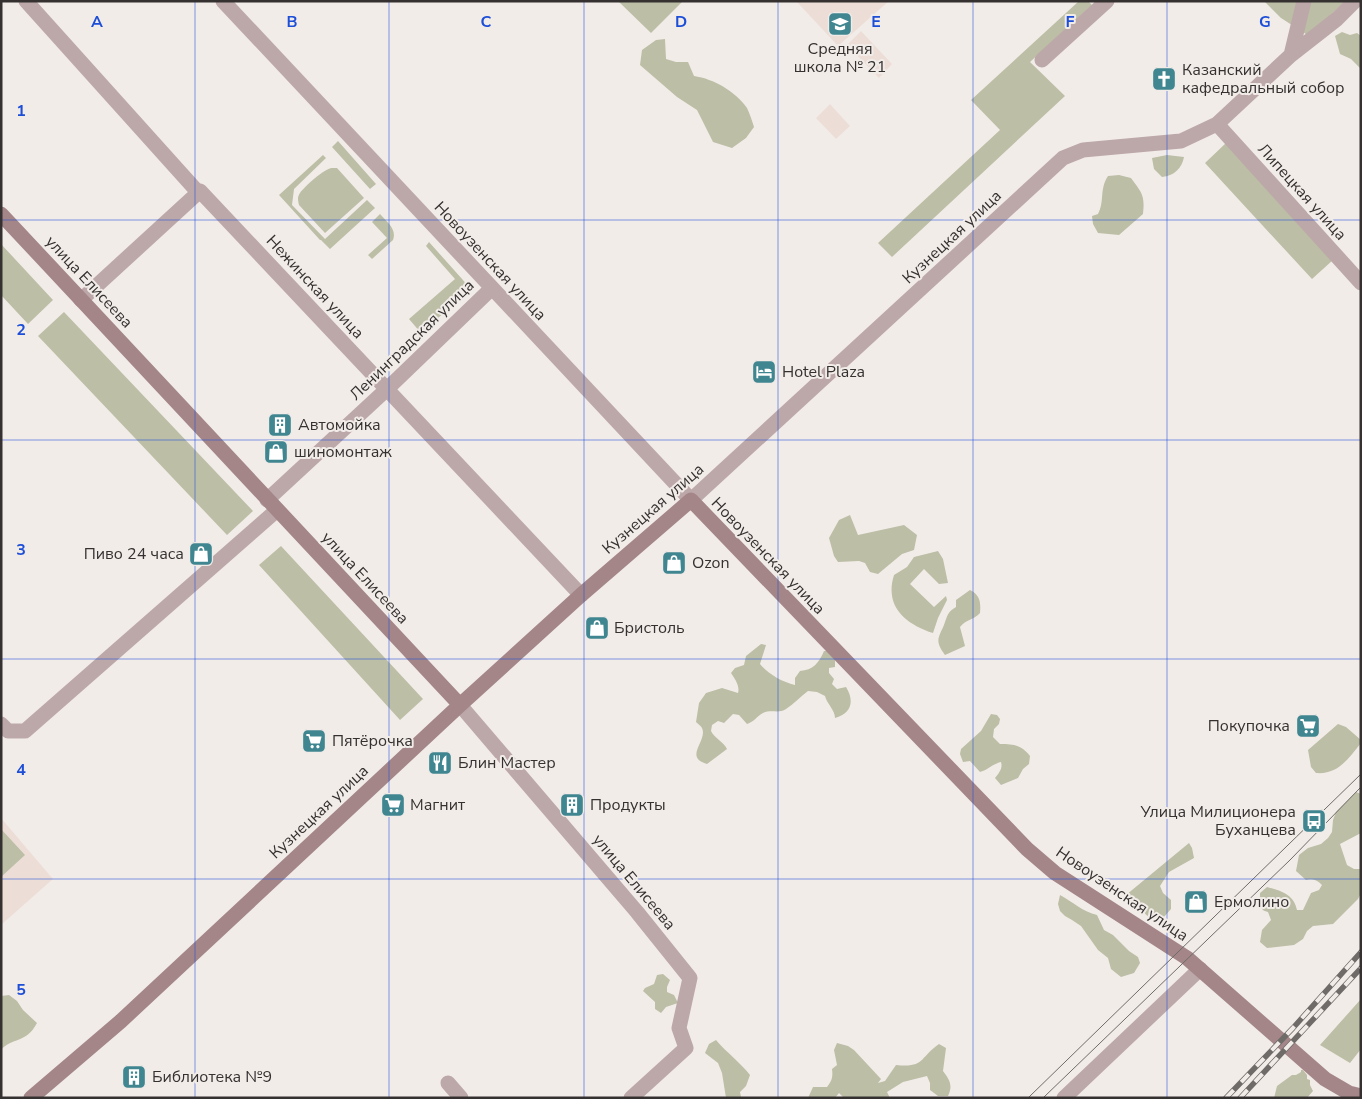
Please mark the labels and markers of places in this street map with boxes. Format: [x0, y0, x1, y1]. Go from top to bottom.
school or university icon: Средняя школа № 21 [827, 11, 853, 37]
place label: Средняя школа № 21 [794, 38, 886, 78]
place label: Казанский кафедральный собор [1182, 59, 1345, 99]
church icon: Казанский кафедральный собор [1151, 66, 1177, 92]
hotel icon: Hotel Plaza [751, 359, 777, 385]
place label: Hotel Plaza [782, 361, 865, 383]
building icon: Автомойка [267, 412, 293, 438]
place label: Автомойка [298, 414, 381, 436]
shop icon: шиномонтаж [263, 439, 289, 465]
place label: шиномонтаж [294, 441, 392, 463]
shop icon: Пиво 24 часа [188, 541, 214, 567]
place label: Пиво 24 часа [84, 543, 184, 565]
shop icon: Ozon [661, 550, 687, 576]
place label: Ozon [692, 552, 730, 574]
shop icon: Бристоль [584, 615, 610, 641]
place label: Бристоль [614, 617, 685, 639]
supermarket icon: Покупочка [1295, 713, 1321, 739]
place label: Покупочка [1208, 715, 1290, 737]
supermarket icon: Пятёрочка [301, 728, 327, 754]
place label: Пятёрочка [332, 730, 413, 752]
restaurant icon: Блин Мастер [427, 750, 453, 776]
place label: Блин Мастер [458, 752, 556, 774]
supermarket icon: Магнит [380, 792, 406, 818]
building icon: Продукты [559, 792, 585, 818]
place label: Магнит [410, 794, 466, 816]
place label: Продукты [590, 794, 666, 816]
place label: Улица Милиционера Буханцева [1139, 801, 1296, 841]
bus stop icon: Улица Милиционера Буханцева [1301, 808, 1327, 834]
shop icon: Ермолино [1183, 889, 1209, 915]
place label: Ермолино [1214, 891, 1289, 913]
building icon: Библиотека №9 [121, 1064, 147, 1090]
place label: Библиотека №9 [152, 1066, 272, 1088]

